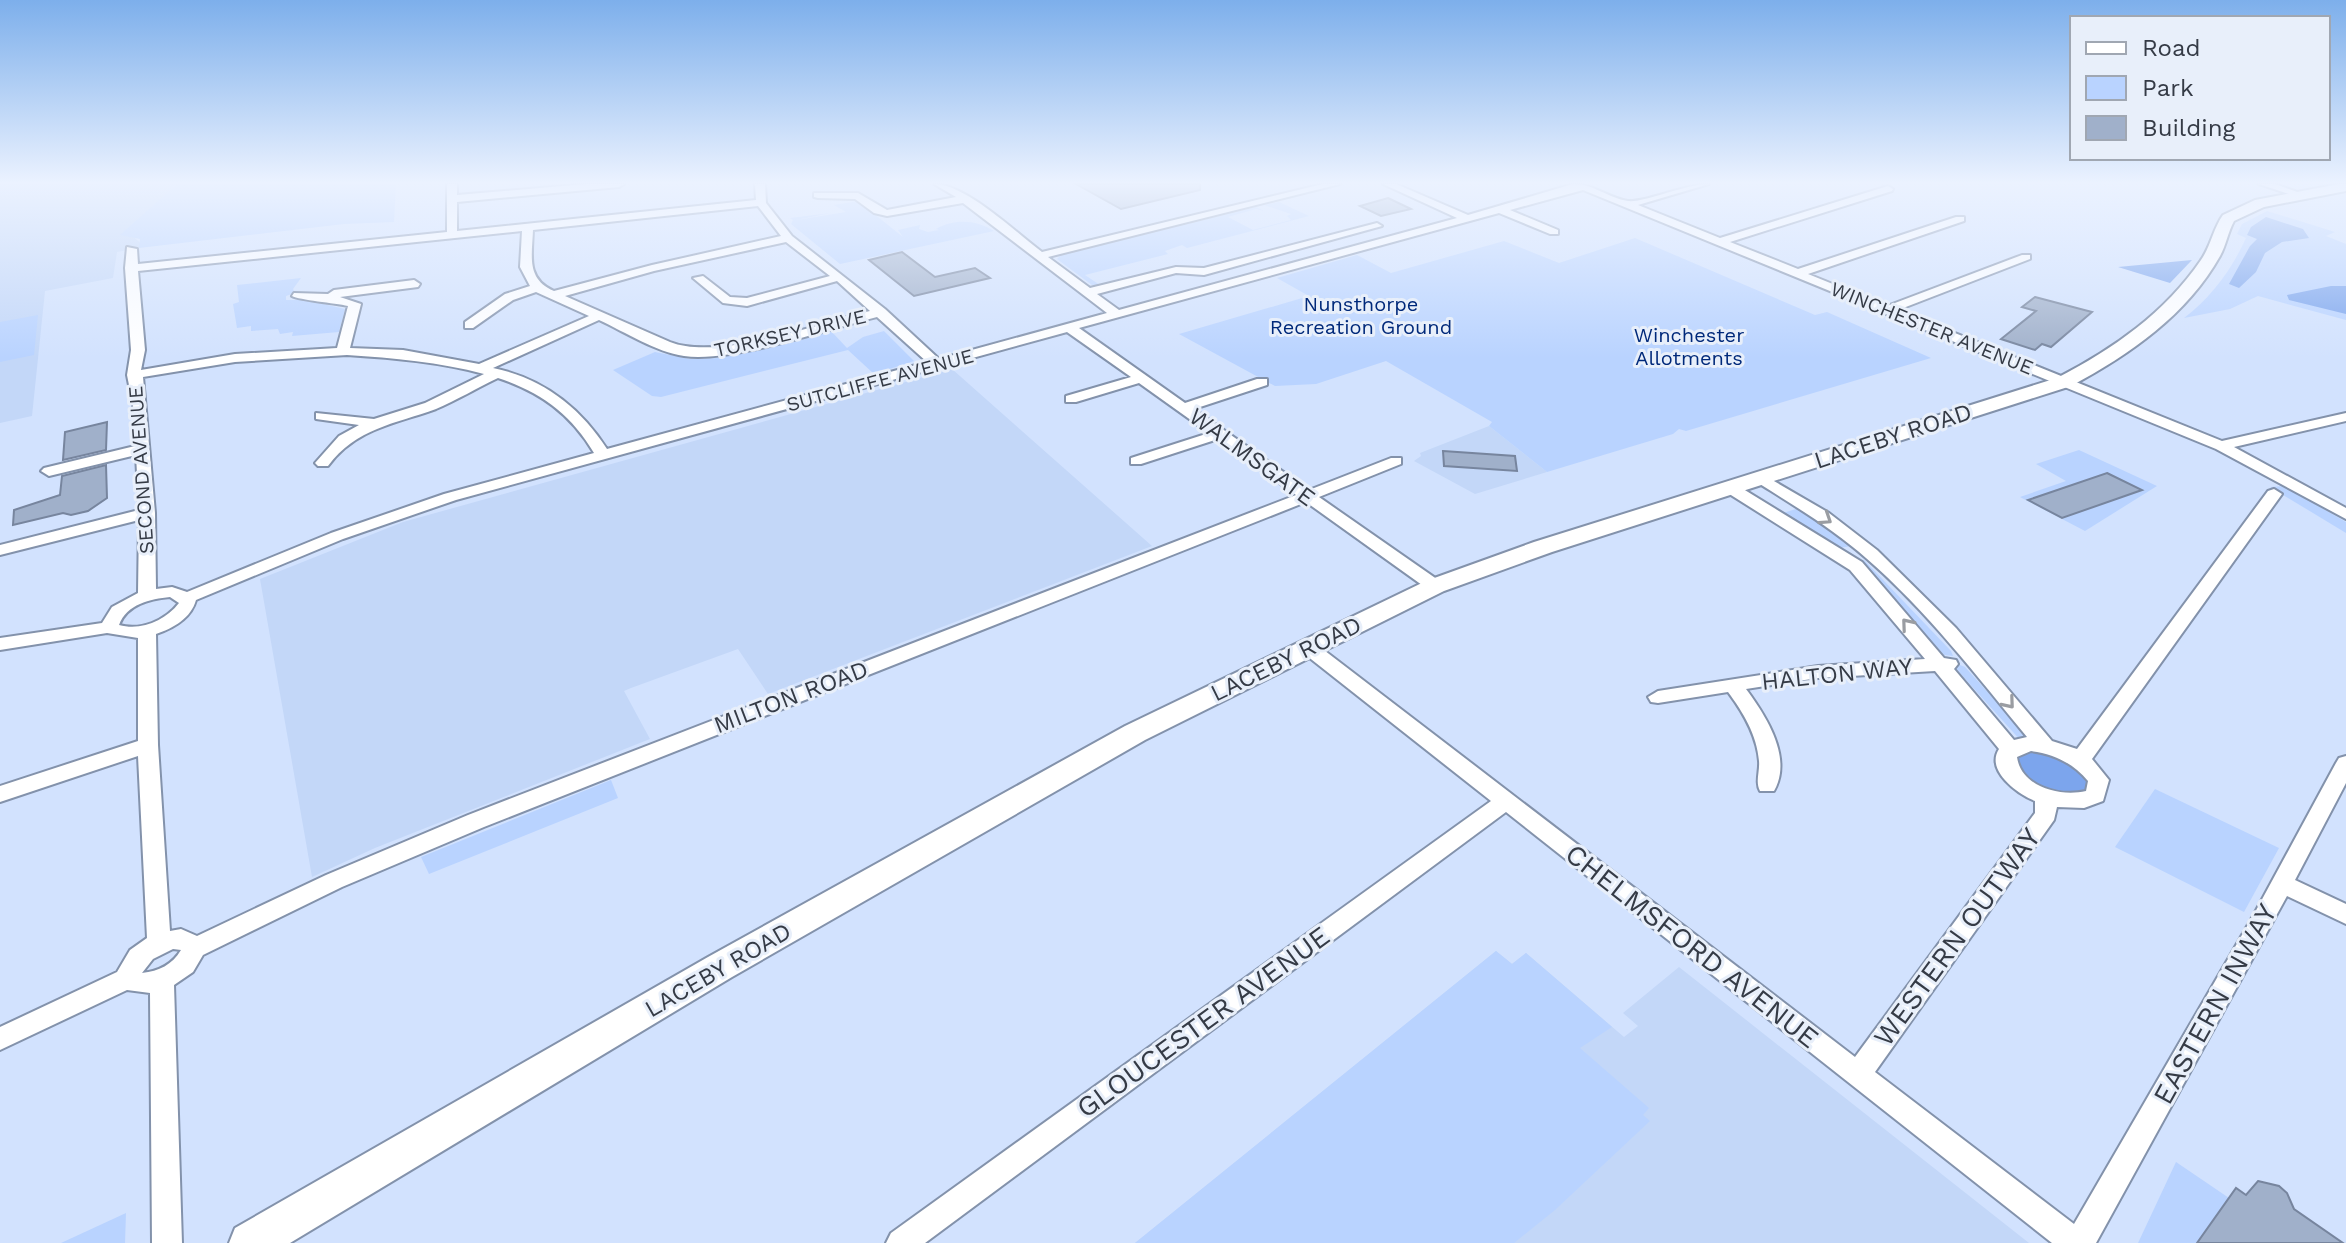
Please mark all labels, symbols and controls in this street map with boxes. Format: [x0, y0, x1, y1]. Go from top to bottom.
legend [2070, 16, 2330, 160]
text: Road [2142, 34, 2201, 62]
text: Park [2142, 74, 2194, 102]
text: Building [2142, 114, 2235, 142]
street label: WINCHESTER AVENUE [1827, 276, 2037, 380]
park label: Nunsthorpe Recreation Ground [1270, 292, 1452, 339]
street label: TORKSEY DRIVE [712, 304, 868, 362]
park label: Winchester Allotments [1634, 323, 1744, 370]
street label: SUTCLIFFE AVENUE [784, 343, 976, 417]
street label: SECOND AVENUE [123, 385, 159, 555]
street label: LACEBY ROAD [1811, 397, 1975, 475]
street label: WALMSGATE [1183, 402, 1321, 512]
one-way arrow [1817, 510, 1832, 525]
street label: LACEBY ROAD [1206, 610, 1366, 708]
one-way arrow [1902, 619, 1917, 633]
street label: HALTON WAY [1760, 652, 1914, 696]
street label: MILTON ROAD [710, 655, 872, 739]
one-way arrow [1999, 693, 2014, 708]
street label: WESTERN OUTWAY [1867, 822, 2047, 1052]
street label: CHELMSFORD AVENUE [1559, 837, 1825, 1055]
street label: EASTERN INWAY [2146, 898, 2284, 1110]
street label: LACEBY ROAD [640, 917, 796, 1023]
street label: GLOUCESTER AVENUE [1070, 919, 1336, 1125]

